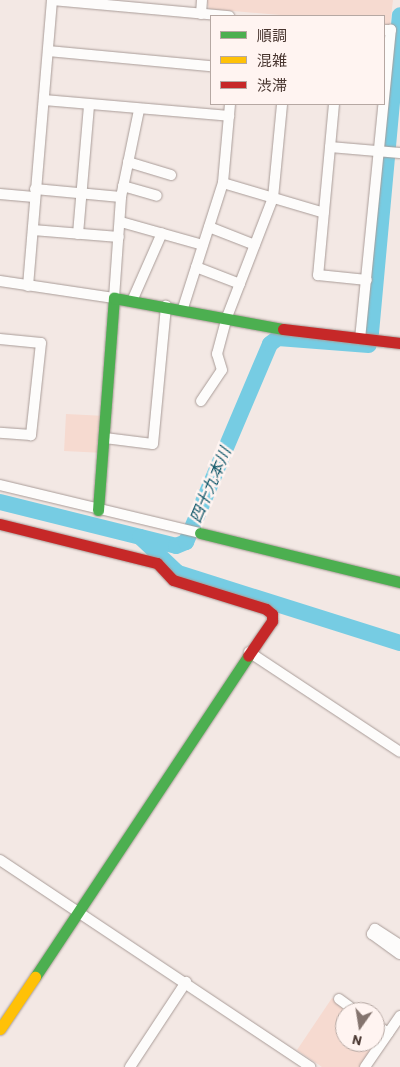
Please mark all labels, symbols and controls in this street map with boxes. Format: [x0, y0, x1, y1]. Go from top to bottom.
legend [210, 15, 385, 105]
text: 順調 [257, 26, 287, 44]
text: 混雑 [257, 51, 287, 69]
text: 渋滞 [257, 76, 287, 94]
water label: 四十九本川 [186, 444, 234, 526]
north arrow [335, 1002, 385, 1052]
text: N [350, 1032, 363, 1050]

